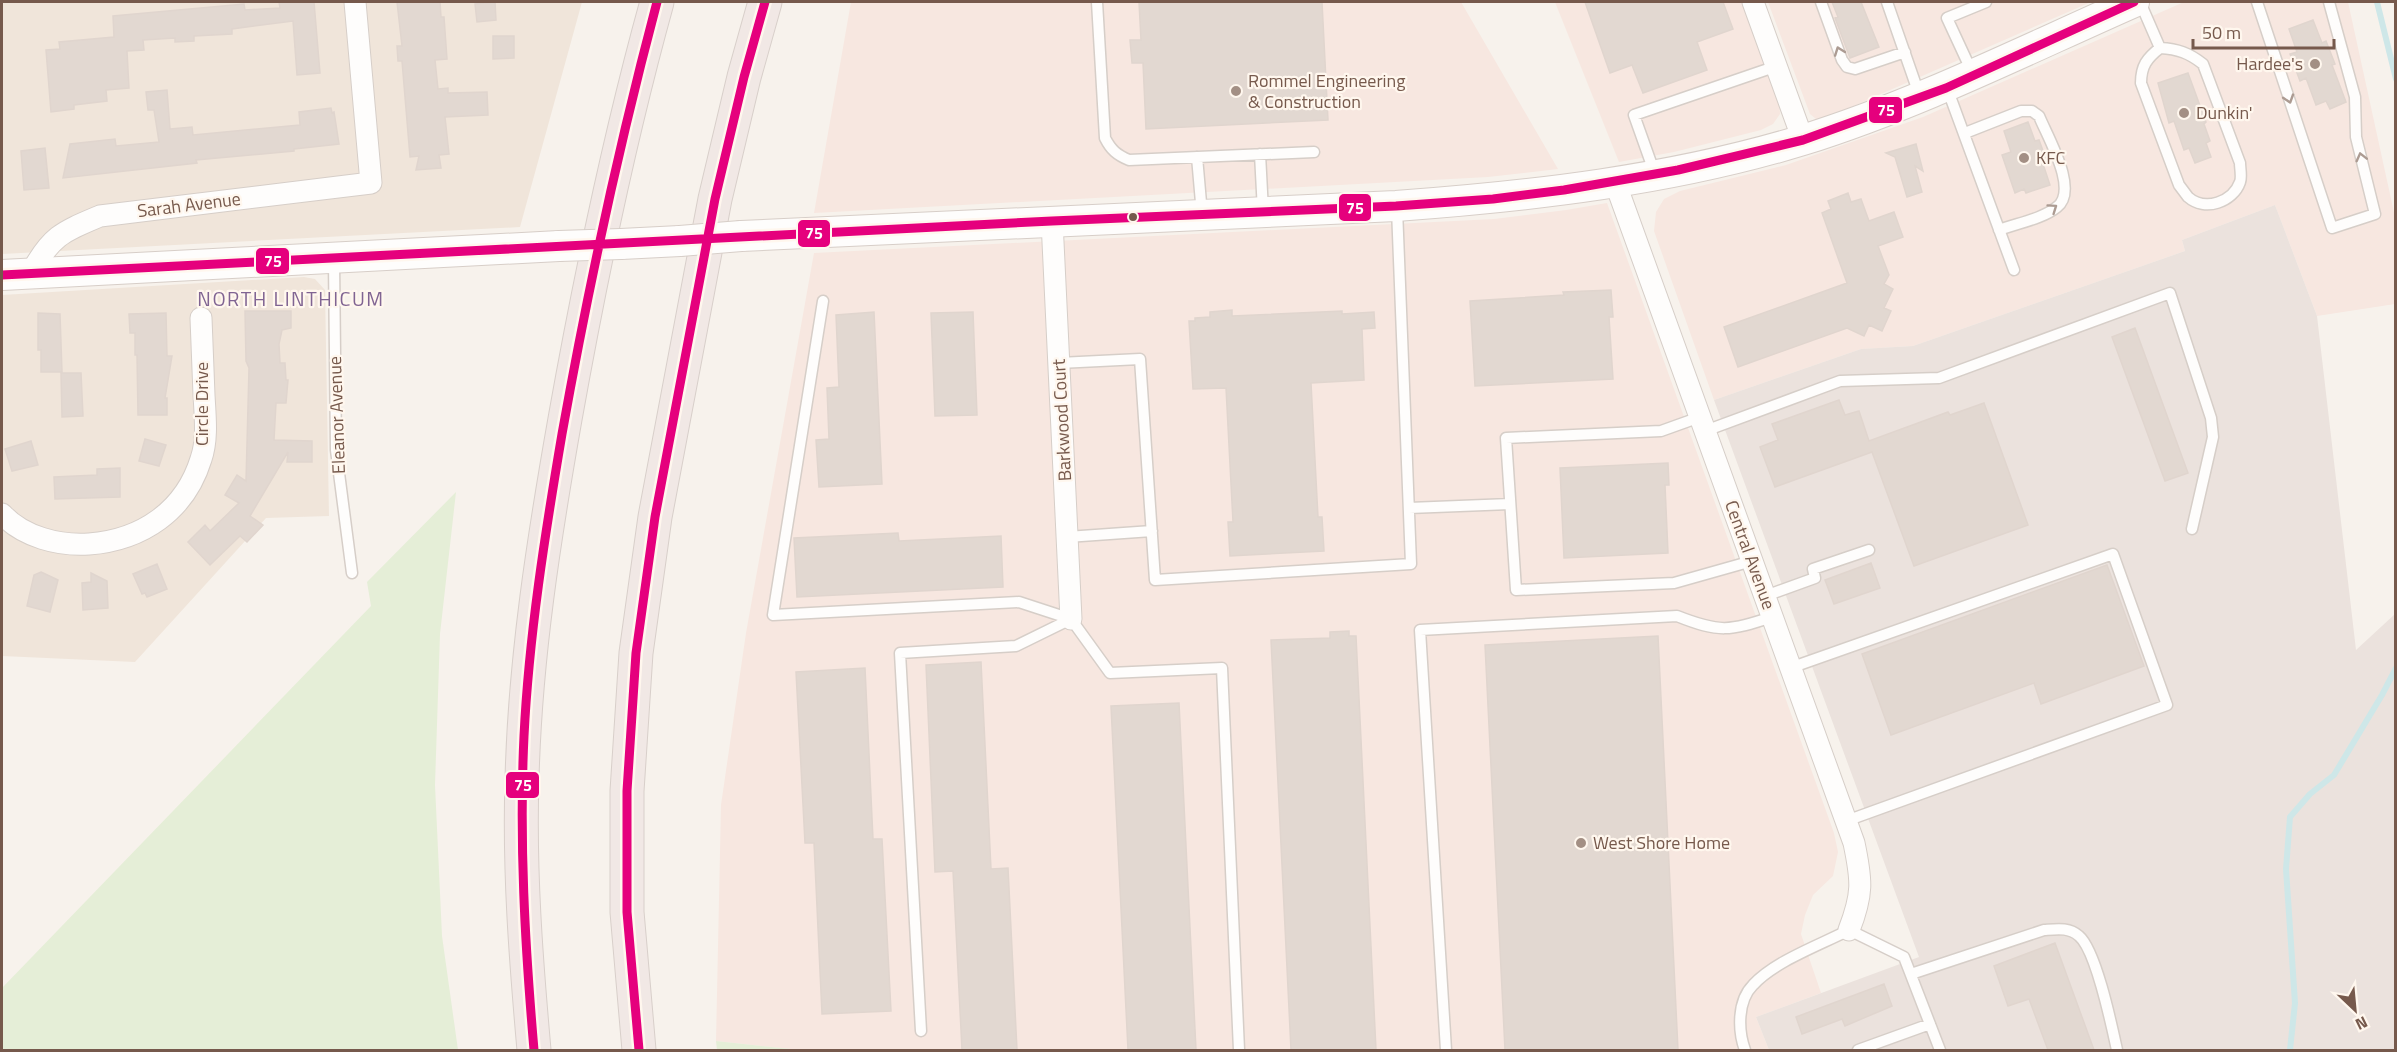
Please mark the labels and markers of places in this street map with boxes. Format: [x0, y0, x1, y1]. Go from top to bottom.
place label: Hardee's [2236, 50, 2303, 77]
marker: Hardee's [2308, 57, 2322, 71]
place label: Rommel Engineering & Construction [1248, 67, 1405, 115]
marker: Rommel Engineering & Construction [1229, 84, 1243, 98]
place label: Dunkin' [2196, 99, 2253, 126]
marker: Dunkin' [2177, 106, 2191, 120]
place label: KFC [2036, 144, 2066, 171]
marker: KFC [2017, 151, 2031, 165]
unlabelled marker [1127, 211, 1139, 223]
place label: West Shore Home [1593, 829, 1730, 856]
marker: West Shore Home [1574, 836, 1588, 850]

